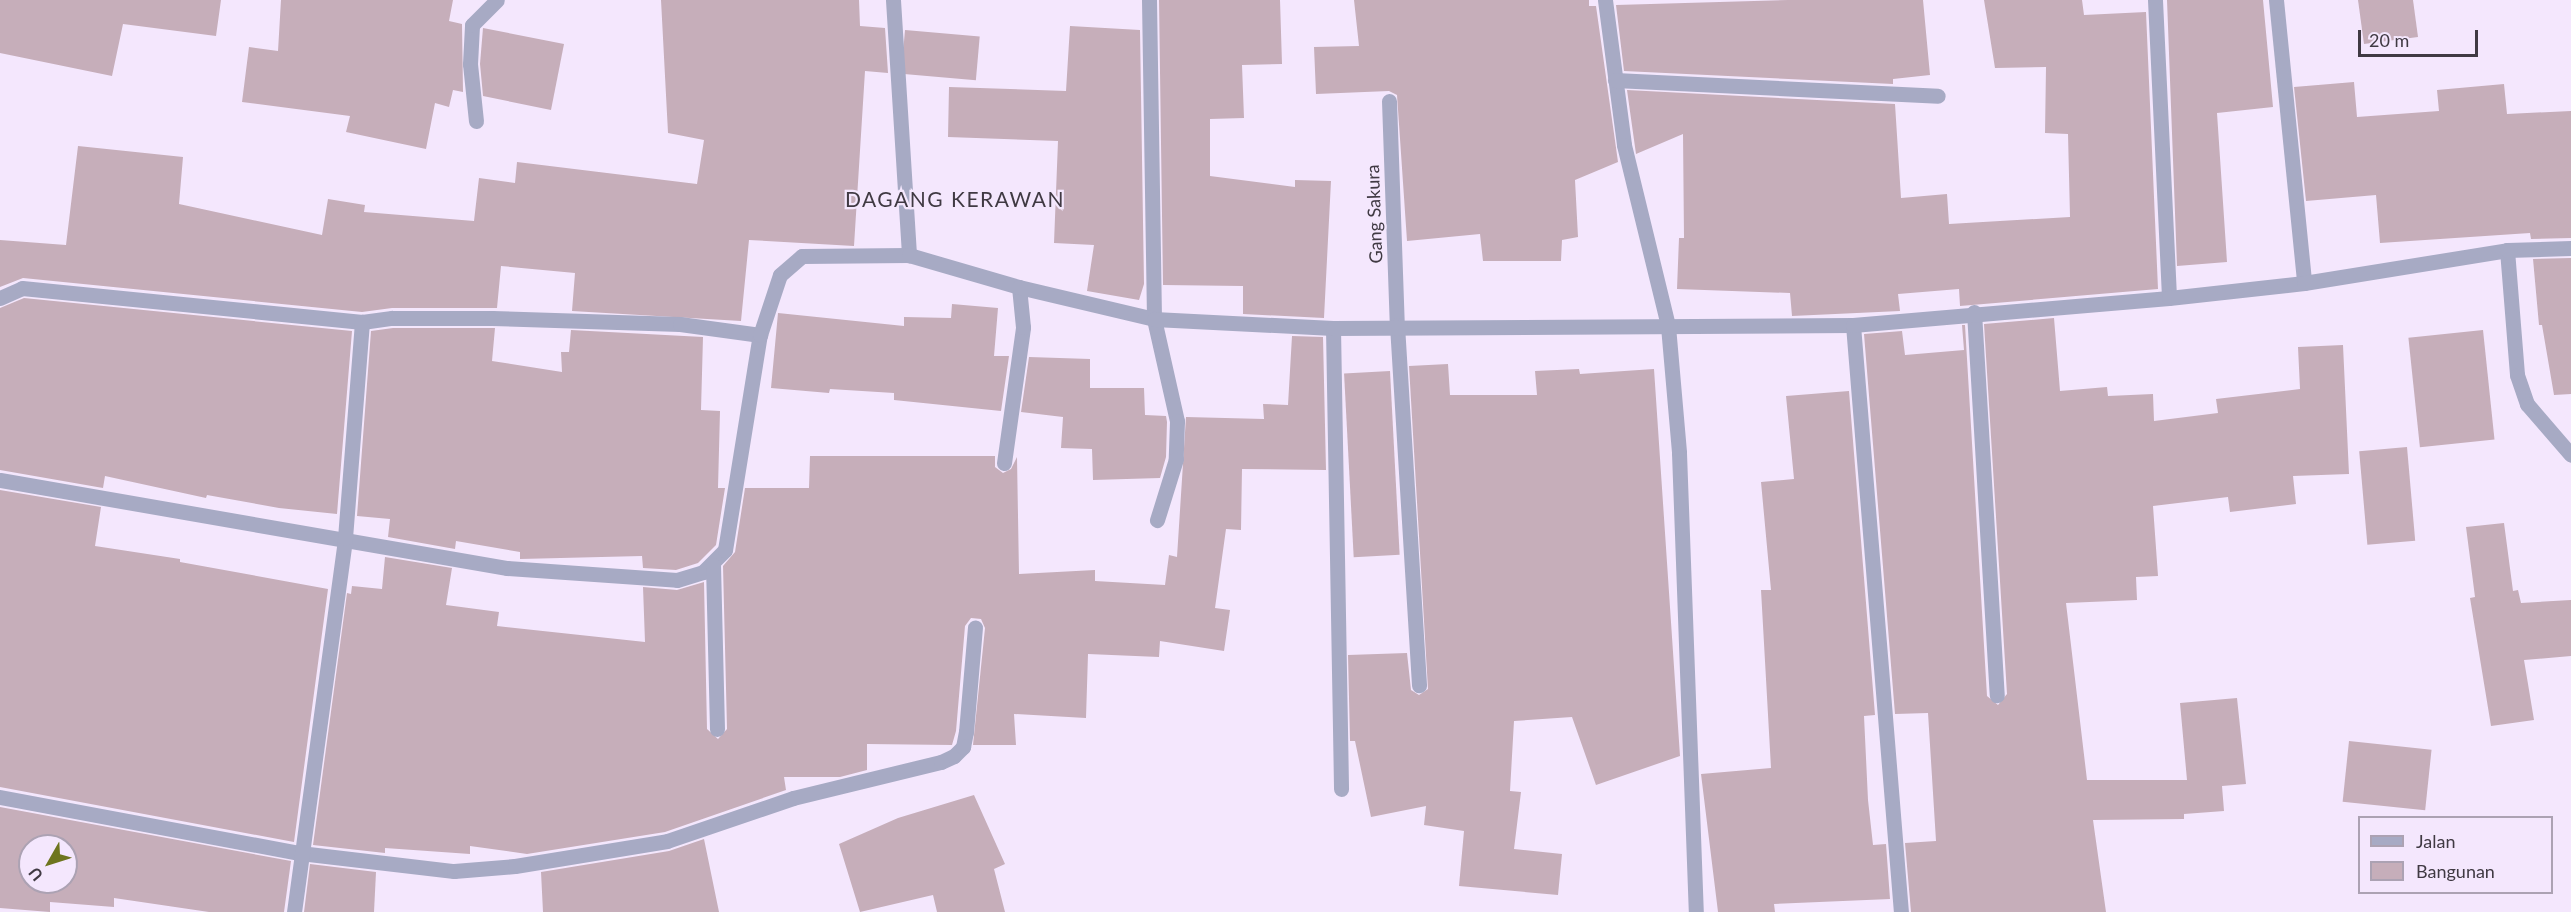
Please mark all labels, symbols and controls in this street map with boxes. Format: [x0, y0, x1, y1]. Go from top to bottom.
scale bar [2361, 18, 2481, 56]
text: 20 m [2369, 29, 2409, 51]
street label: Gang Sakura [1361, 164, 1387, 264]
district label: DAGANG KERAWAN [845, 186, 1065, 212]
legend [2358, 816, 2553, 894]
text: Jalan [2416, 830, 2455, 852]
north arrow [18, 834, 78, 894]
text: Bangunan [2416, 860, 2495, 882]
text: U [24, 864, 46, 885]

